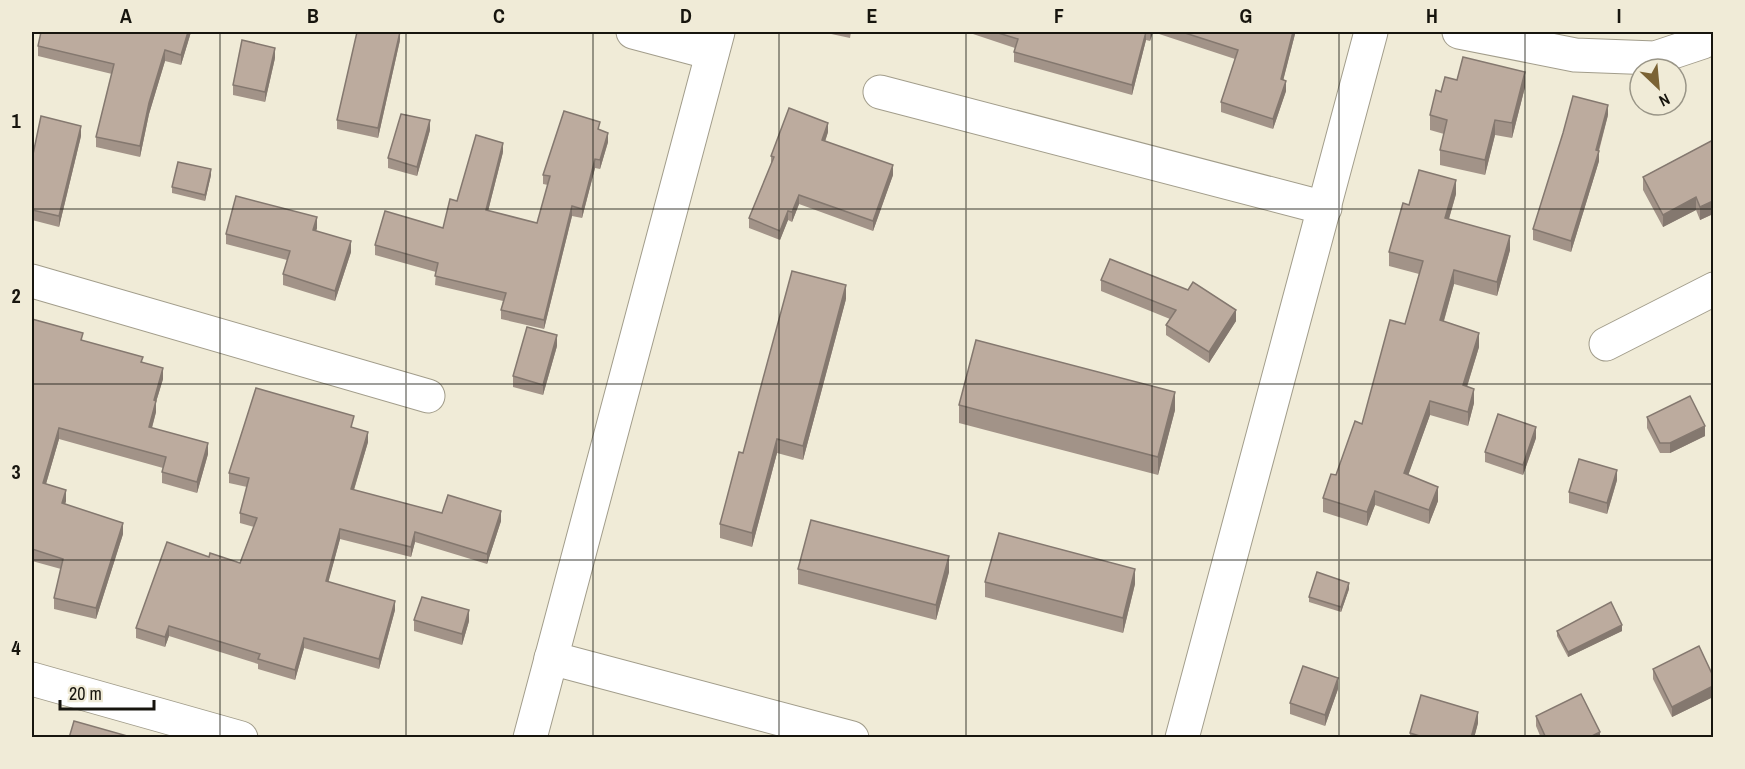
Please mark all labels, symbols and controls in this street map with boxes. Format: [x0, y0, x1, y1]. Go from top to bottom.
text: A [120, 2, 132, 29]
text: B [307, 2, 319, 29]
text: C [493, 2, 505, 29]
text: D [680, 2, 692, 29]
text: E [867, 2, 878, 29]
text: F [1054, 2, 1064, 29]
text: G [1240, 2, 1252, 29]
text: H [1426, 2, 1438, 29]
text: I [1617, 2, 1621, 29]
north arrow [1628, 57, 1688, 117]
text: N [1655, 89, 1674, 112]
text: 1 [11, 107, 21, 134]
text: 2 [11, 282, 21, 309]
text: 3 [11, 458, 21, 485]
text: 4 [11, 634, 21, 661]
scale bar [60, 673, 154, 711]
text: 20 m [69, 681, 102, 706]

